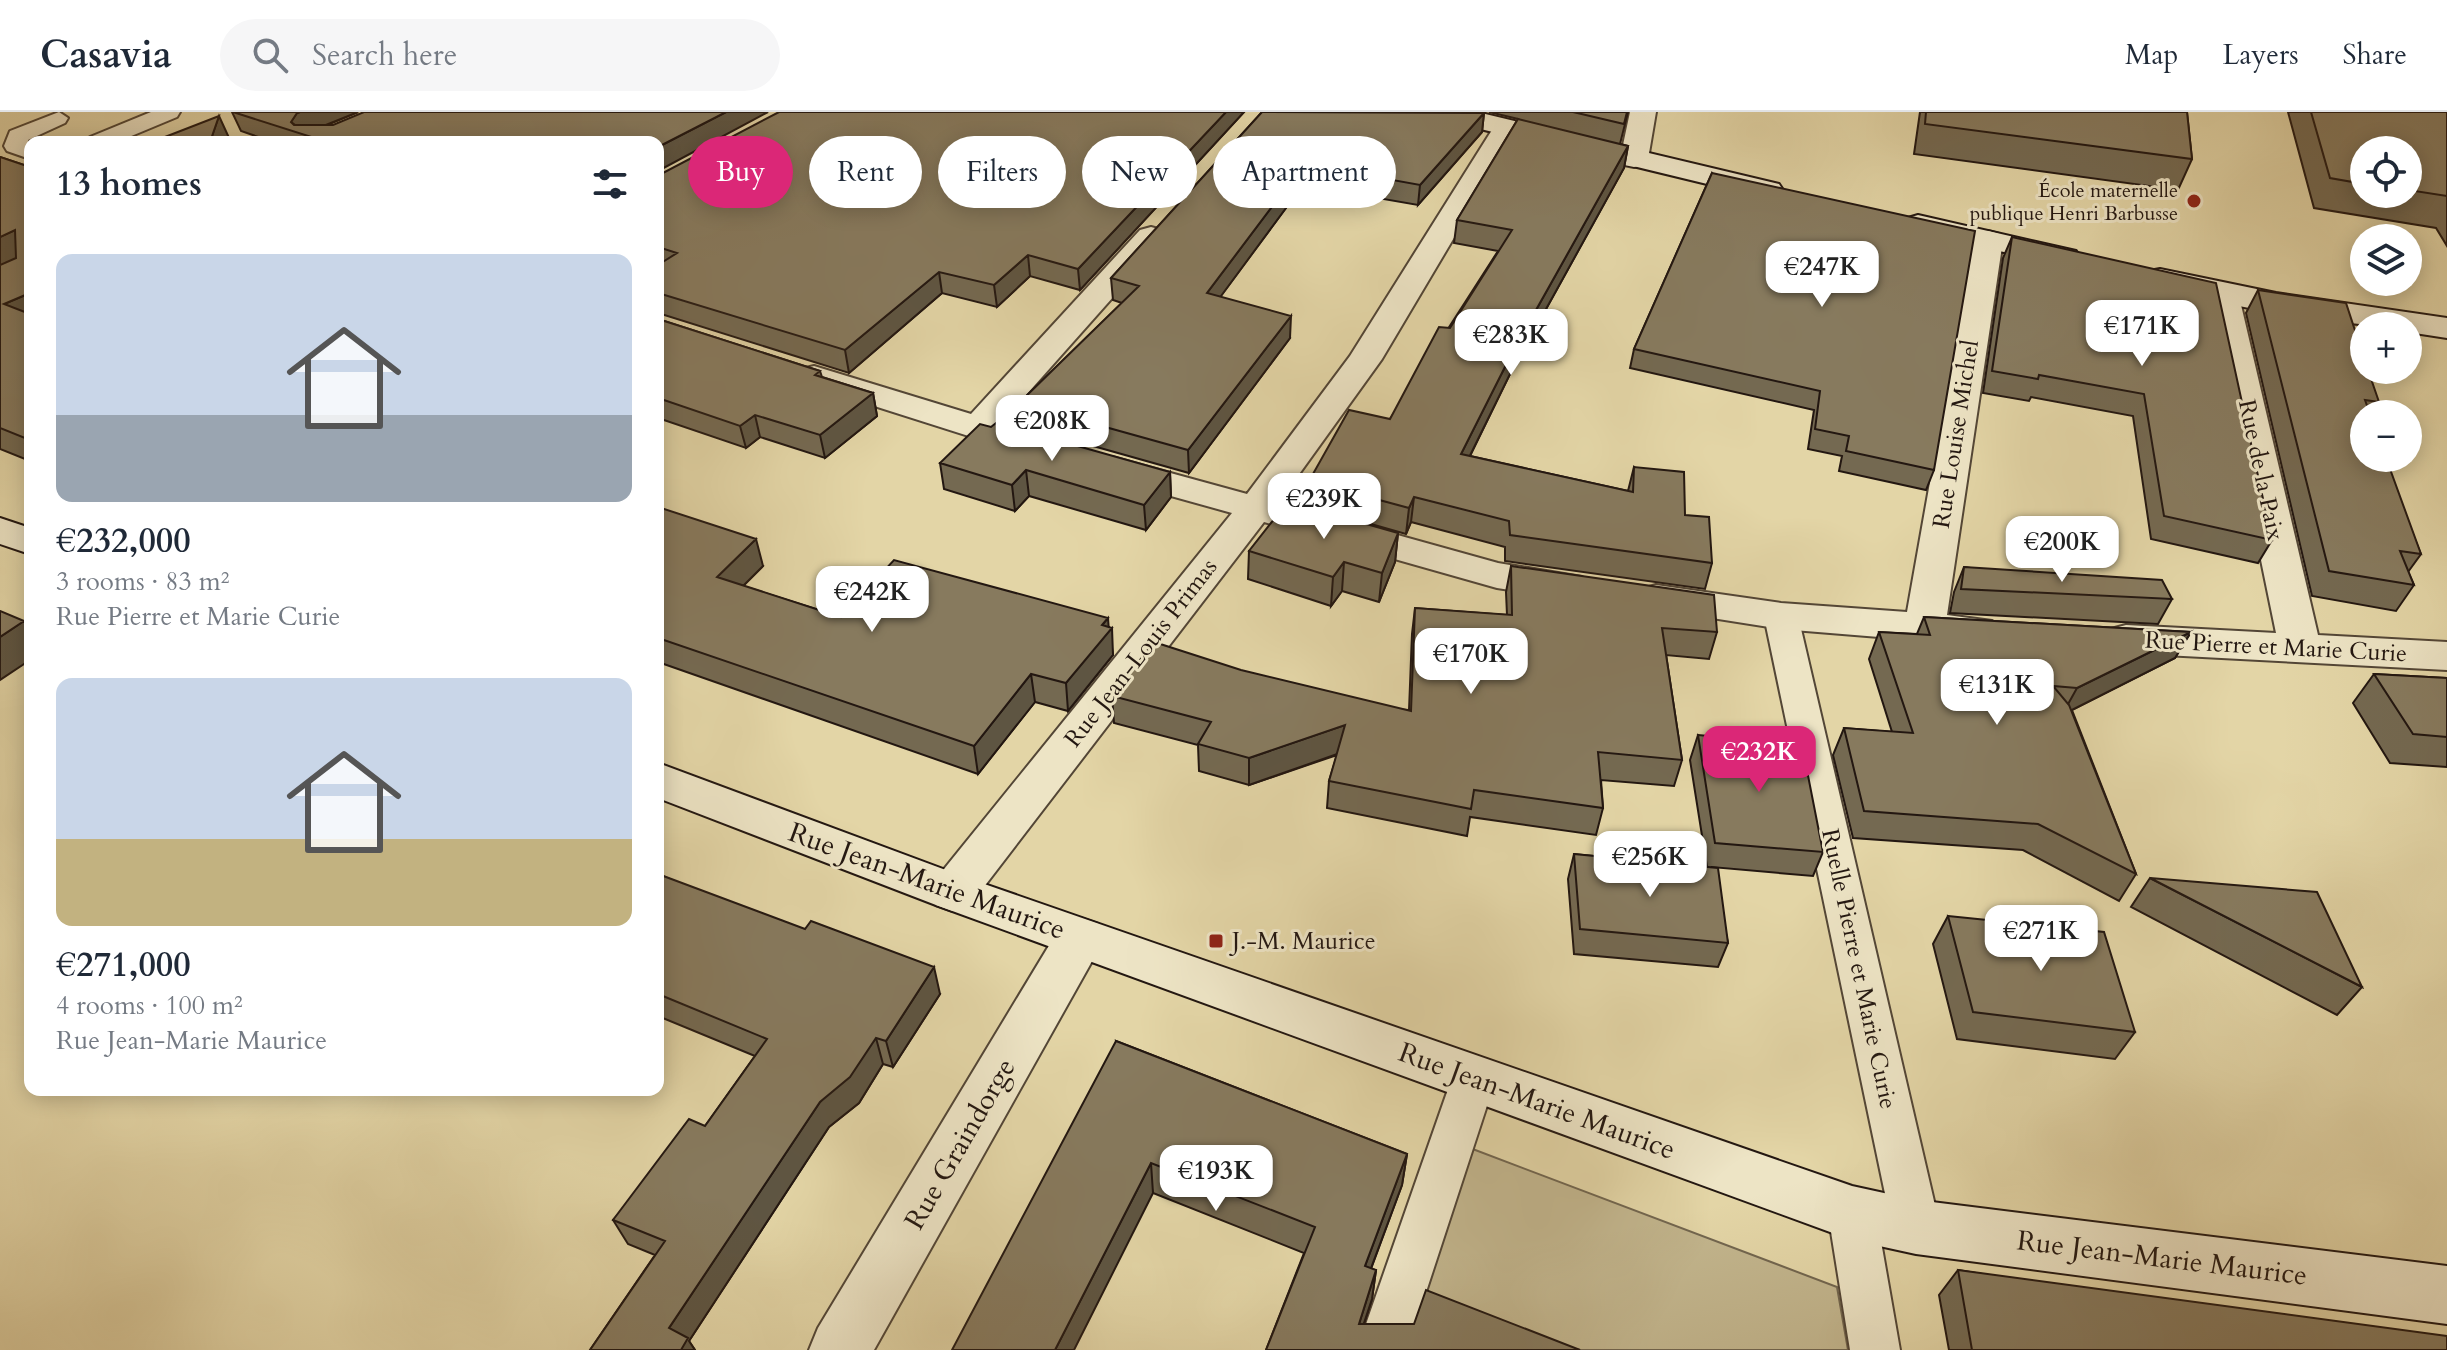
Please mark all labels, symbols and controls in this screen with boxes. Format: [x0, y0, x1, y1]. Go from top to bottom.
search box [220, 19, 780, 91]
text: Casavia [40, 29, 172, 81]
icon: search [248, 33, 292, 77]
text: Search here [312, 35, 457, 76]
text: Map [2125, 36, 2178, 74]
text: Layers [2222, 36, 2299, 74]
text: Share [2343, 36, 2407, 74]
chip: Buy [688, 136, 793, 208]
chip: Rent [809, 136, 922, 208]
chip: Filters [938, 136, 1066, 208]
chip: New [1082, 136, 1197, 208]
chip: Apartment [1213, 136, 1396, 208]
map controls [2350, 136, 2422, 472]
button: locate [2350, 136, 2422, 208]
text: 13 homes [56, 161, 202, 207]
icon: filters [588, 162, 632, 206]
place label: École maternelle publique Henri Barbusse [1970, 177, 2178, 227]
marker: École maternelle publique Henri Barbusse [2185, 192, 2203, 210]
button: layers [2350, 224, 2422, 296]
pin: €247K [1766, 241, 1878, 309]
text: €247K [1784, 249, 1860, 284]
pin: €171K [2086, 300, 2198, 368]
icon: home [272, 306, 416, 450]
text: €171K [2104, 308, 2180, 343]
pin: €283K [1455, 309, 1567, 377]
button: + [2350, 312, 2422, 384]
text: €283K [1473, 317, 1549, 352]
street label: Rue Louise Michel [1925, 337, 1987, 531]
pin: €208K [996, 395, 1108, 463]
street label: Rue de la Paix [2230, 396, 2292, 544]
button: − [2350, 400, 2422, 472]
text: €208K [1014, 403, 1090, 438]
pin: €239K [1268, 473, 1380, 541]
text: €239K [1286, 481, 1362, 516]
pin: €200K [2006, 516, 2118, 584]
text: €232,000 [56, 518, 191, 564]
text: €200K [2024, 524, 2100, 559]
street label: Rue Jean-Louis Primas [1057, 552, 1225, 754]
text: 3 rooms · 83 m² [56, 564, 229, 599]
pin: €242K [816, 566, 928, 634]
text: €242K [834, 574, 910, 609]
text: Rue Pierre et Marie Curie [56, 599, 340, 634]
street label: Rue Pierre et Marie Curie [2144, 624, 2408, 670]
pin: €170K [1415, 628, 1527, 696]
text: €170K [1433, 636, 1509, 671]
pin: €131K [1941, 659, 2053, 727]
text: €131K [1959, 667, 2035, 702]
pin: €232K [1703, 726, 1815, 794]
icon: home [272, 730, 416, 874]
text: €232K [1721, 734, 1797, 769]
street label: Rue Jean-Marie Maurice [783, 813, 1071, 949]
street label: Ruelle Pierre et Marie Curie [1813, 826, 1905, 1112]
pin: €256K [1594, 831, 1706, 899]
text: €256K [1612, 839, 1688, 874]
pin: €271K [1985, 905, 2097, 973]
text: €271K [2003, 913, 2079, 948]
place label: J.-M. Maurice [1229, 925, 1376, 958]
marker: J.-M. Maurice [1207, 932, 1225, 950]
text: €271,000 [56, 942, 191, 988]
text: 4 rooms · 100 m² [56, 988, 243, 1023]
text: Rue Jean-Marie Maurice [56, 1023, 327, 1058]
street label: Rue Jean-Marie Maurice [1393, 1033, 1681, 1169]
street label: Rue Graindorge [896, 1051, 1024, 1237]
pin: €193K [1160, 1145, 1272, 1213]
text: €193K [1178, 1153, 1254, 1188]
street label: Rue Jean-Marie Maurice [2015, 1221, 2309, 1295]

